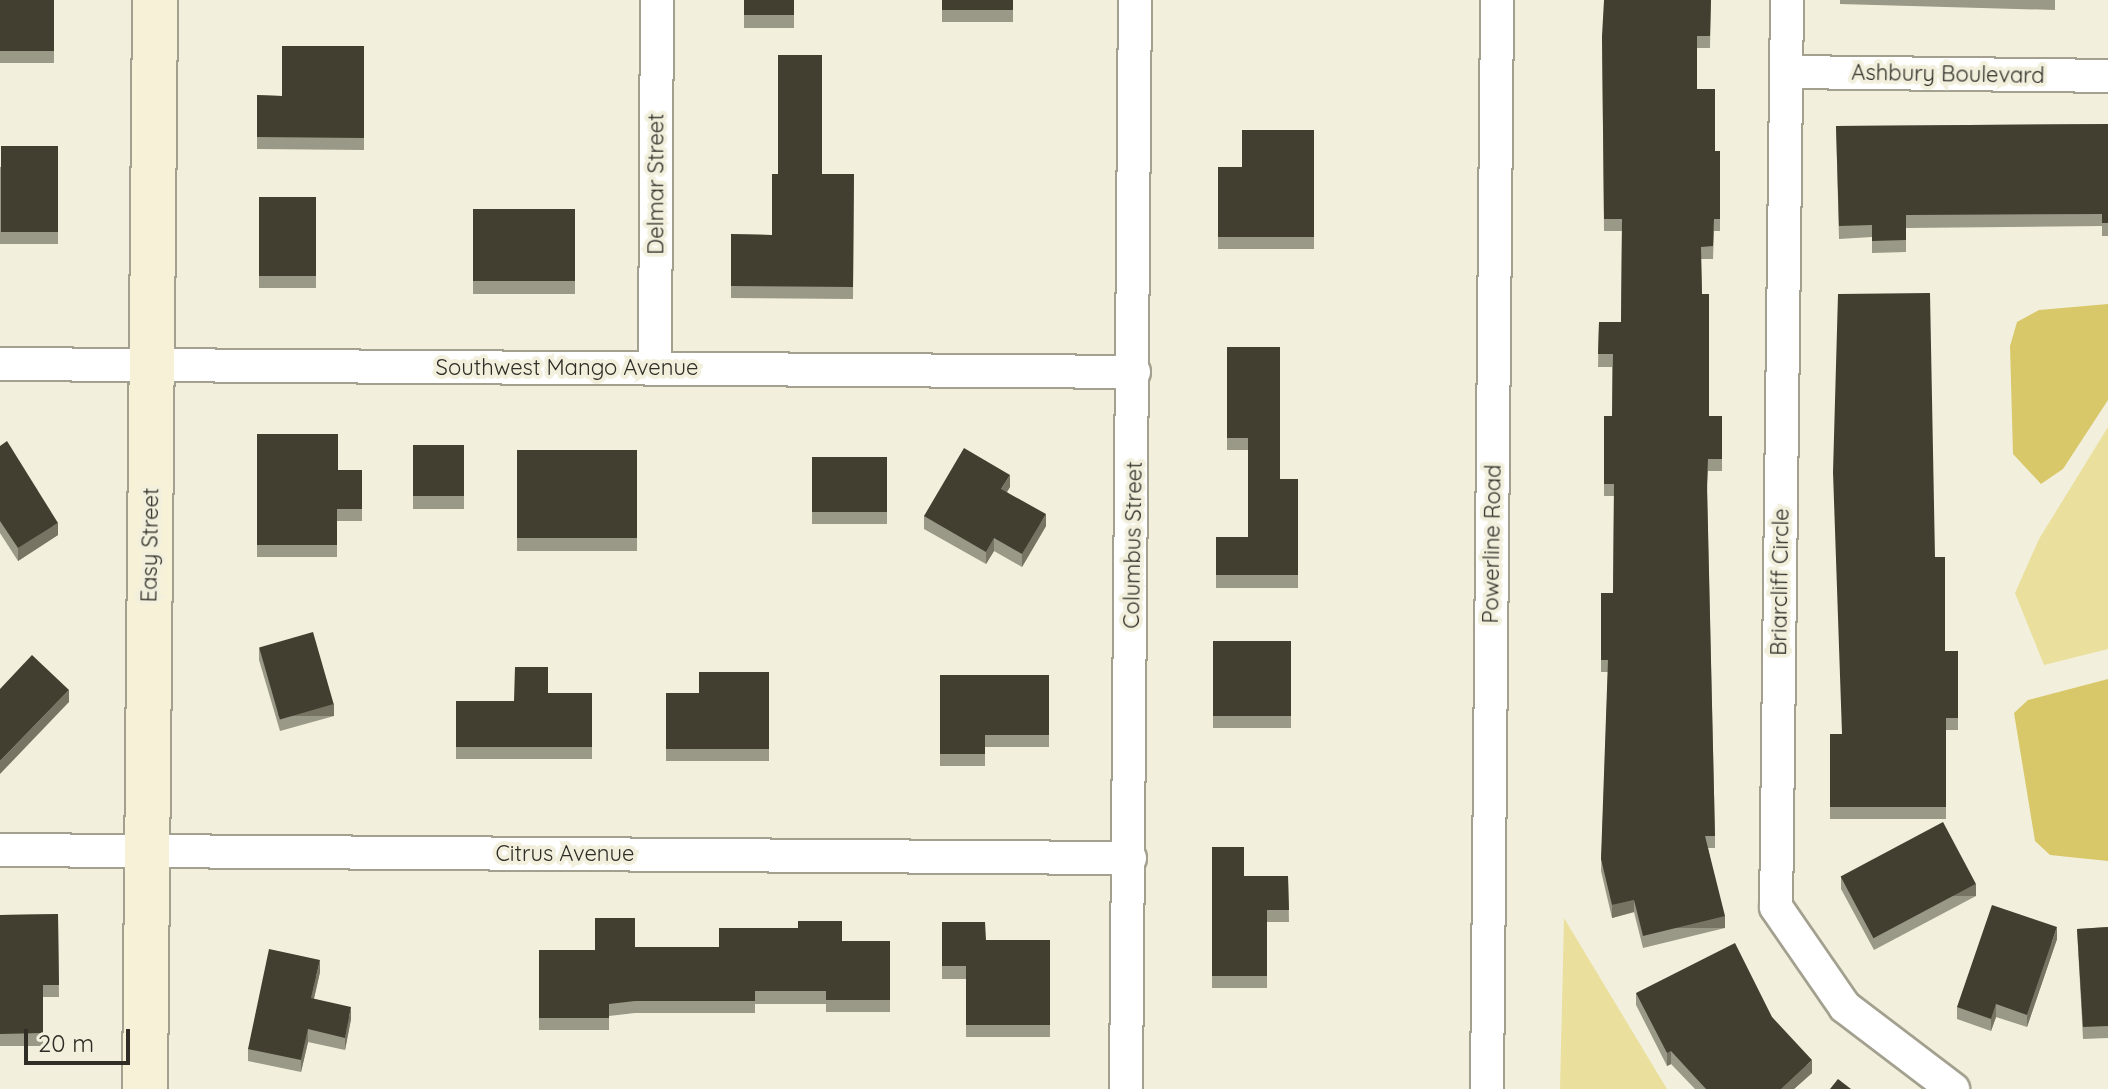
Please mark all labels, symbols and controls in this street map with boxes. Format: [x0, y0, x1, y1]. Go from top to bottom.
street label: Ashbury Boulevard [1851, 59, 2045, 89]
street label: Delmar Street [643, 113, 669, 255]
street label: Southwest Mango Avenue [436, 355, 698, 381]
street label: Columbus Street [1118, 461, 1148, 629]
street label: Powerline Road [1477, 464, 1507, 624]
street label: Easy Street [136, 487, 164, 603]
street label: Briarcliff Circle [1766, 508, 1794, 656]
street label: Citrus Avenue [495, 841, 635, 867]
scale bar [28, 1013, 134, 1063]
text: 20 m [38, 1028, 94, 1058]

